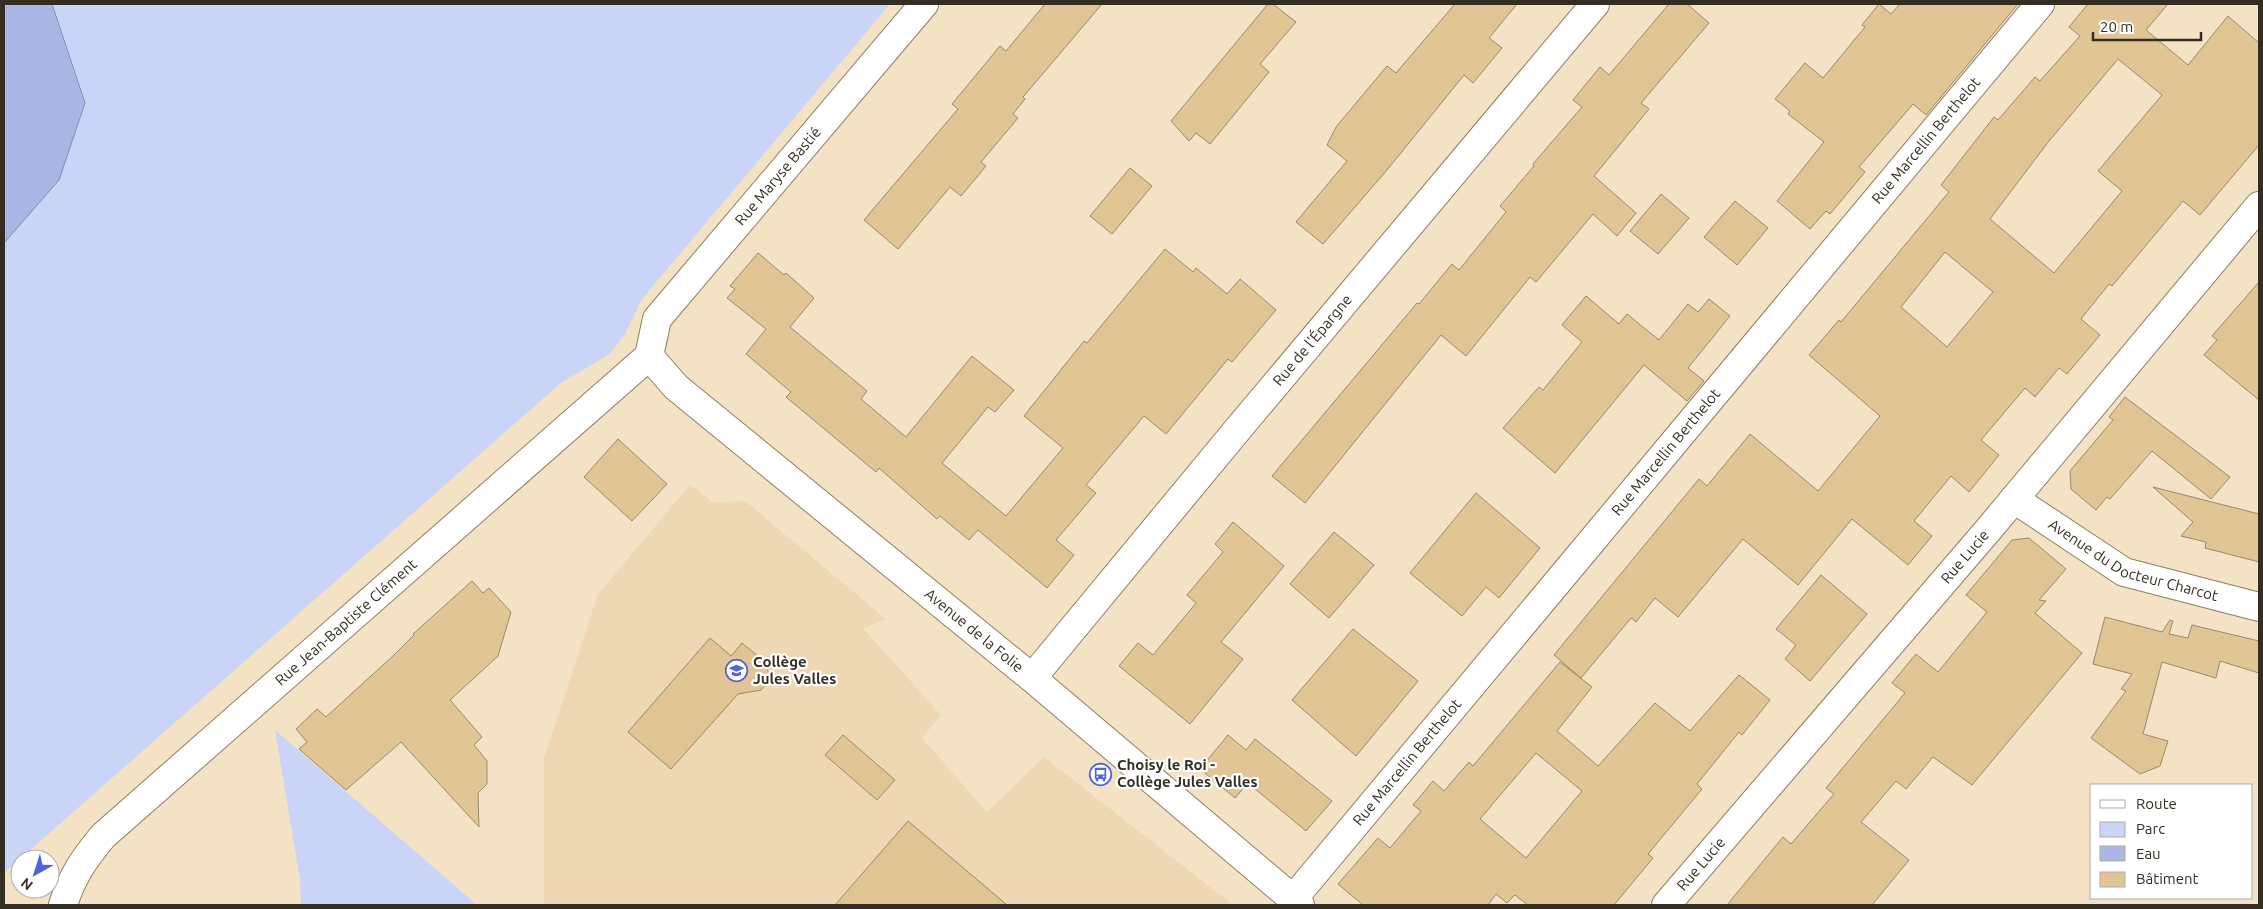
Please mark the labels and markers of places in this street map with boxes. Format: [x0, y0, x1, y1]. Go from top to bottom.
place label: Collège Jules Valles [753, 653, 836, 687]
school or university icon: Collège Jules Valles [725, 659, 749, 683]
place label: Choisy le Roi - Collège Jules Valles [1117, 756, 1258, 790]
bus stop icon: Choisy le Roi - Collège Jules Valles [1089, 762, 1113, 786]

